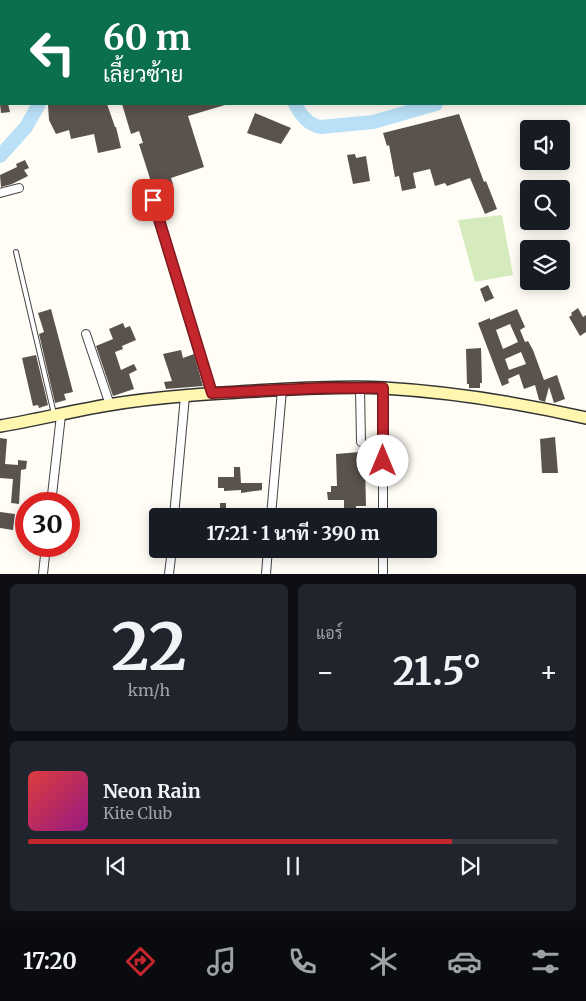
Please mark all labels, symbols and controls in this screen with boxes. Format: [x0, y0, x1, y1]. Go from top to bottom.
text: 60 m [103, 16, 191, 60]
icon: left [20, 20, 85, 85]
text: เลี้ยวซ้าย [103, 60, 183, 88]
map controls [520, 120, 570, 290]
button: sound [520, 120, 570, 170]
pin [132, 179, 174, 221]
button: search [520, 180, 570, 230]
icon: arrive [139, 186, 167, 214]
button: layers [520, 240, 570, 290]
position arrow [356, 434, 408, 486]
speed limit sign: 30 [15, 492, 80, 557]
text: 17:21 · 1 นาที · 390 m [206, 521, 380, 545]
text: 22 [111, 606, 187, 688]
text: แอร์ [316, 623, 342, 643]
text: 21.5° [393, 648, 481, 695]
text: − [316, 654, 335, 690]
text: + [539, 654, 558, 690]
text: km/h [128, 680, 170, 700]
text: Neon Rain [103, 779, 201, 803]
text: Kite Club [103, 803, 172, 823]
icon: previous [102, 852, 130, 880]
icon: pause [279, 852, 307, 880]
icon: next [456, 852, 484, 880]
icon: directions [123, 944, 158, 979]
icon: music [204, 944, 239, 979]
icon: phone [285, 944, 320, 979]
icon: climate [366, 944, 401, 979]
icon: car [447, 944, 482, 979]
icon: filters [528, 944, 563, 979]
text: 17:20 [23, 947, 77, 975]

